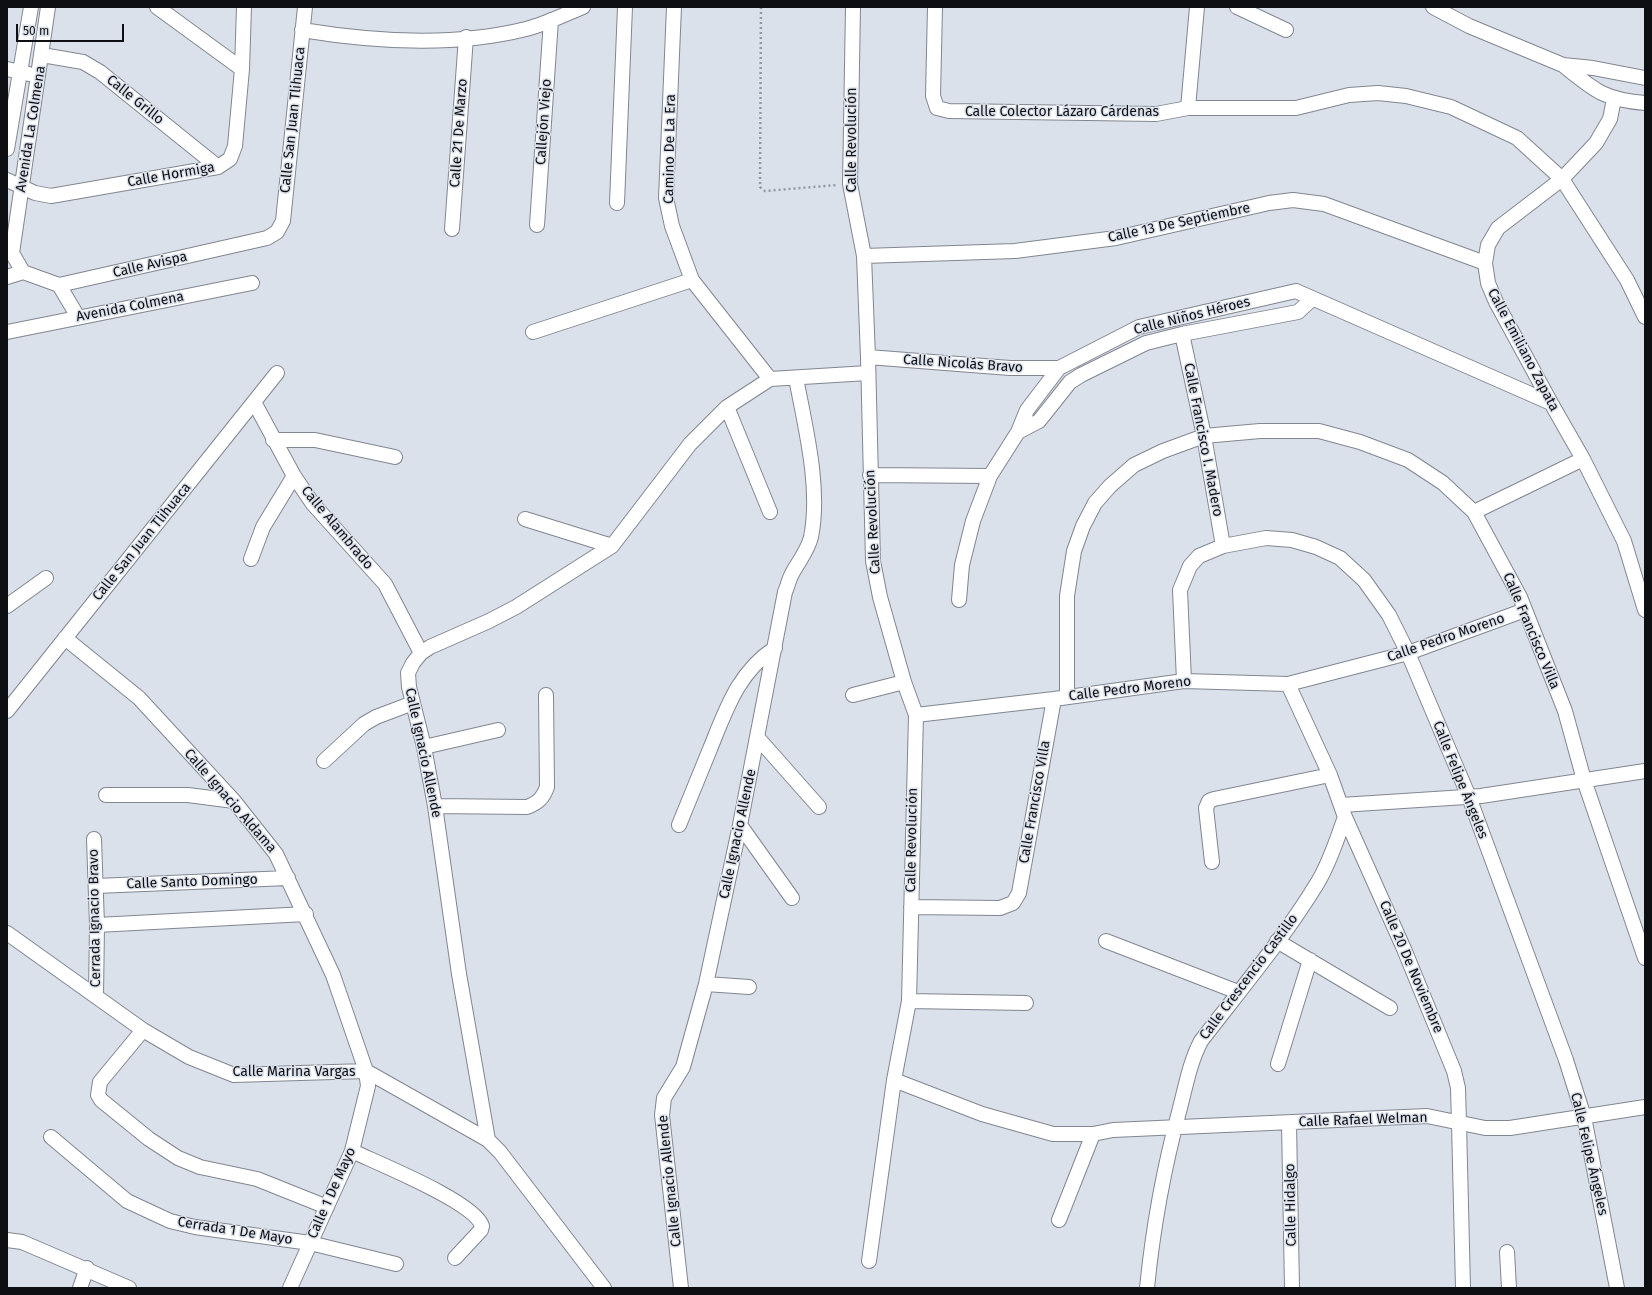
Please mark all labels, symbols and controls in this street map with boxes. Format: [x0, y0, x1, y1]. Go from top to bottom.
scale bar [18, 16, 126, 42]
text: 50 m [23, 24, 49, 38]
street label: Calle San Juan Tlihuaca [277, 46, 309, 194]
street label: Avenida La Colmena [13, 65, 49, 193]
street label: Calle Grillo [103, 72, 167, 128]
street label: Calle 21 De Marzo [447, 78, 471, 188]
street label: Callejón Viejo [533, 78, 555, 166]
street label: Calle Revolución [844, 88, 860, 192]
street label: Camino De La Era [661, 94, 679, 204]
street label: Calle Colector Lázaro Cárdenas [965, 104, 1159, 120]
street label: Calle Hormiga [126, 159, 216, 191]
street label: Calle 13 De Septiembre [1106, 200, 1252, 246]
street label: Calle Avispa [111, 248, 189, 282]
street label: Calle Emiliano Zapata [1483, 286, 1563, 414]
street label: Avenida Colmena [75, 288, 185, 326]
street label: Calle Niños Héroes [1132, 293, 1252, 339]
street label: Calle Nicolás Bravo [902, 351, 1024, 377]
street label: Calle Francisco I. Madero [1180, 362, 1226, 518]
street label: Calle Revolución [862, 469, 884, 575]
street label: Calle San Juan Tlihuaca [89, 480, 195, 604]
street label: Calle Alambrado [297, 483, 377, 573]
street label: Calle Francisco Villa [1499, 570, 1563, 692]
street label: Calle Pedro Moreno [1385, 610, 1507, 666]
street label: Calle Pedro Moreno [1068, 673, 1192, 705]
street label: Calle Ignacio Allende [401, 687, 445, 819]
street label: Calle Felipe Ángeles [1429, 719, 1491, 841]
street label: Calle Francisco Villa [1016, 739, 1054, 865]
street label: Calle Ignacio Aldama [180, 746, 280, 856]
street label: Calle Ignacio Allende [716, 768, 760, 900]
street label: Calle Revolución [903, 787, 921, 893]
street label: Cerrada Ignacio Bravo [85, 849, 105, 987]
street label: Calle Santo Domingo [126, 871, 258, 893]
street label: Calle 20 De Noviembre [1375, 898, 1447, 1036]
street label: Calle Crescencio Castillo [1196, 911, 1302, 1043]
street label: Calle Marina Vargas [232, 1064, 356, 1080]
street label: Calle Felipe Ángeles [1567, 1091, 1611, 1217]
street label: Calle Rafael Welman [1298, 1109, 1428, 1131]
street label: Calle Ignacio Allende [655, 1114, 685, 1248]
street label: Calle 1 De Mayo [304, 1145, 360, 1241]
street label: Calle Hidalgo [1282, 1163, 1300, 1247]
street label: Cerrada 1 De Mayo [176, 1214, 294, 1248]

